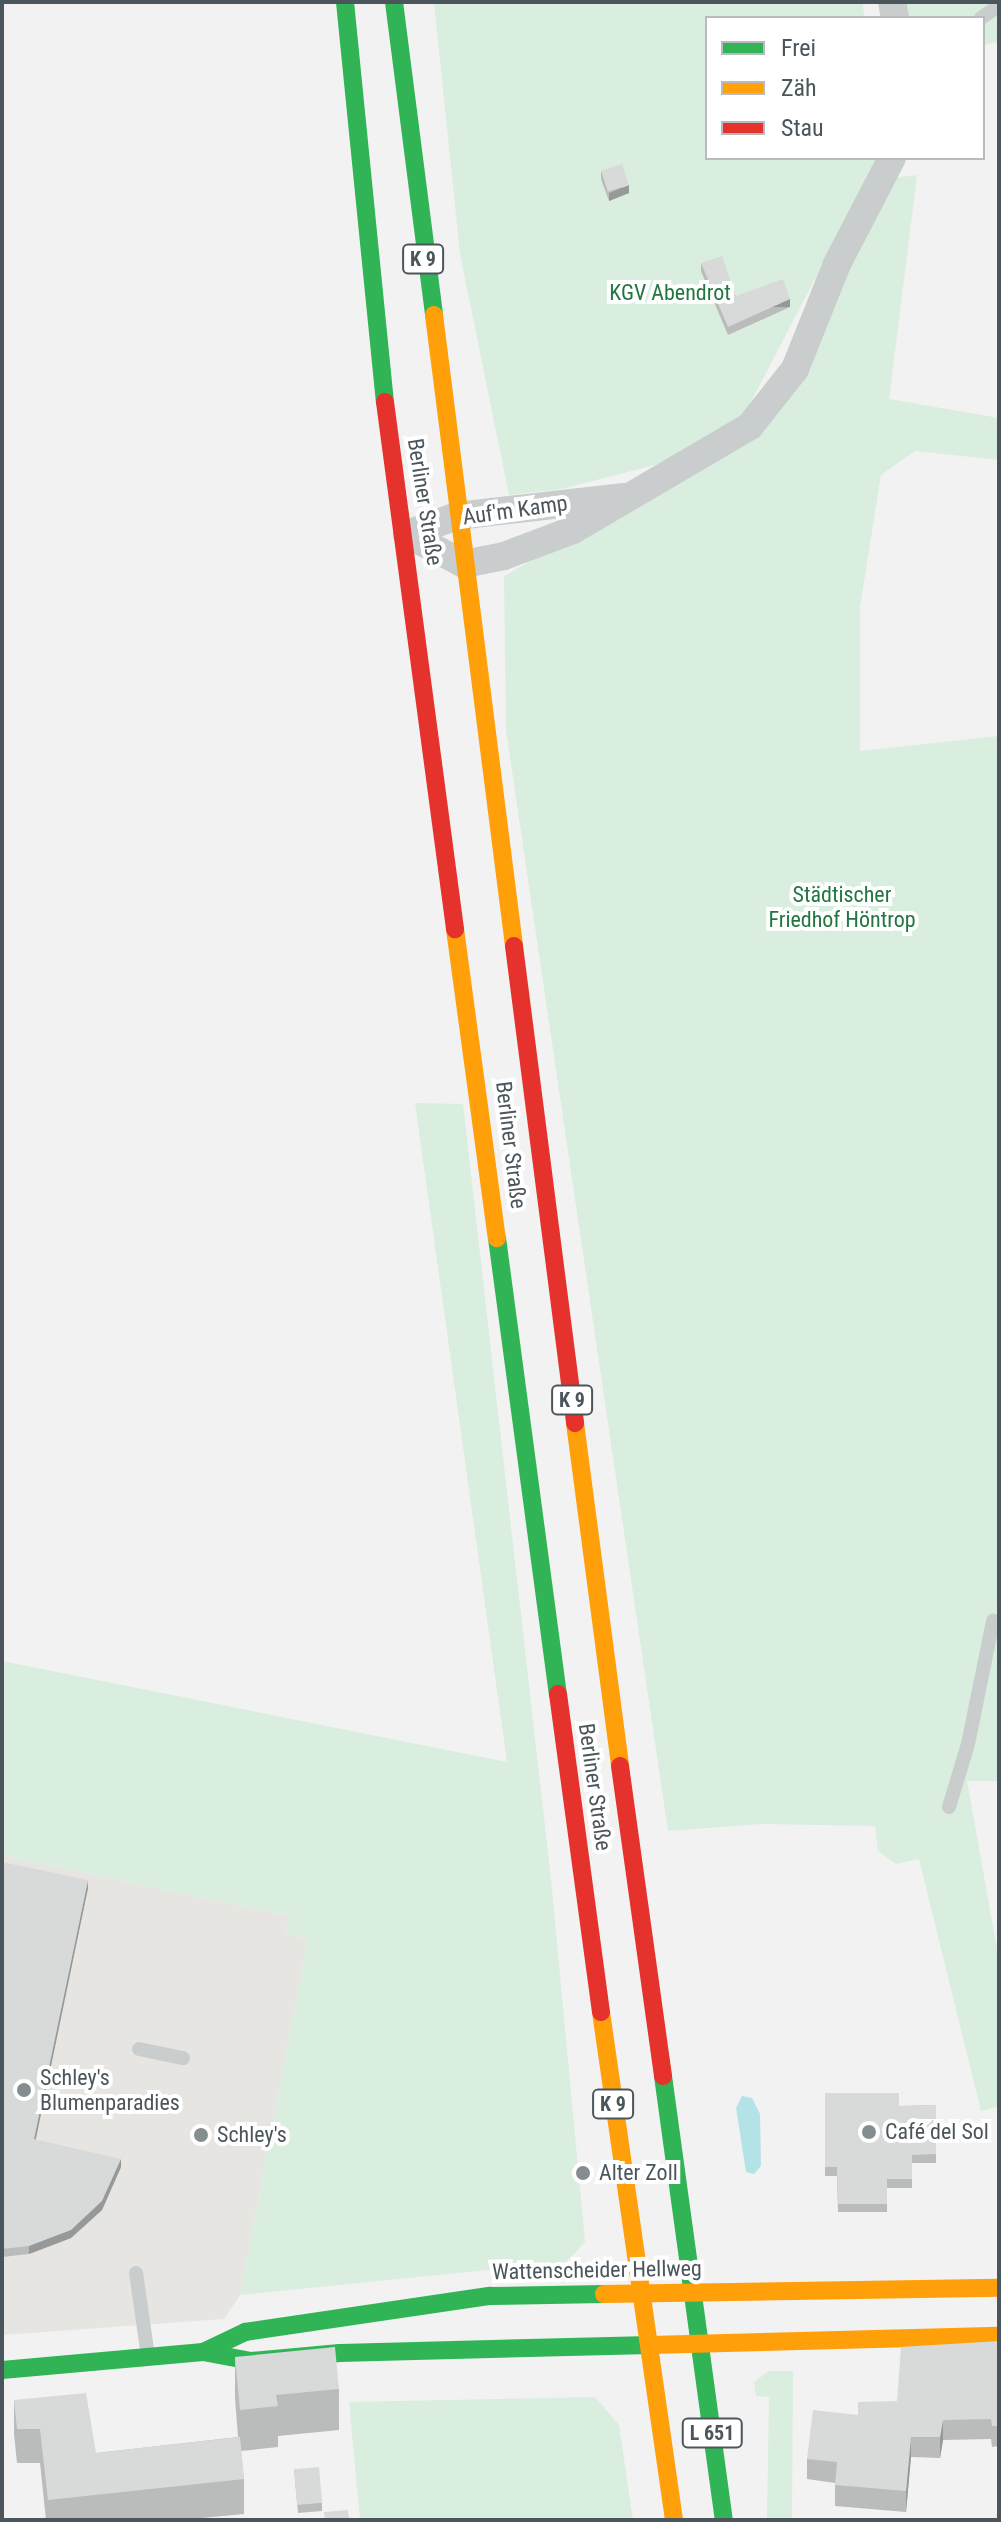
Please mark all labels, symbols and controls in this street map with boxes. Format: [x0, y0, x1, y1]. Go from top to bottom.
legend [705, 16, 985, 160]
text: Frei [781, 34, 816, 62]
text: Zäh [781, 74, 817, 102]
text: Stau [781, 114, 824, 142]
road number: K 9 [401, 243, 445, 275]
park label: KGV Abendrot [609, 280, 731, 306]
street label: Berliner Straße [402, 437, 448, 567]
street label: Auf'm Kamp [461, 490, 569, 530]
park label: Städtischer Friedhof Höntrop [768, 881, 916, 932]
street label: Berliner Straße [490, 1080, 532, 1210]
road number: K 9 [550, 1384, 594, 1416]
street label: Berliner Straße [573, 1722, 617, 1852]
place label: Schley's Blumenparadies [40, 2064, 180, 2116]
marker: Schley's Blumenparadies [15, 2081, 33, 2099]
road number: K 9 [591, 2088, 635, 2120]
place label: Café del Sol [885, 2119, 989, 2145]
place label: Schley's [217, 2122, 287, 2148]
marker: Café del Sol [860, 2123, 878, 2141]
marker: Schley's [192, 2126, 210, 2144]
place label: Alter Zoll [599, 2160, 678, 2186]
marker: Alter Zoll [574, 2164, 592, 2182]
street label: Wattenscheider Hellweg [492, 2255, 702, 2285]
road number: L 651 [680, 2417, 744, 2449]

